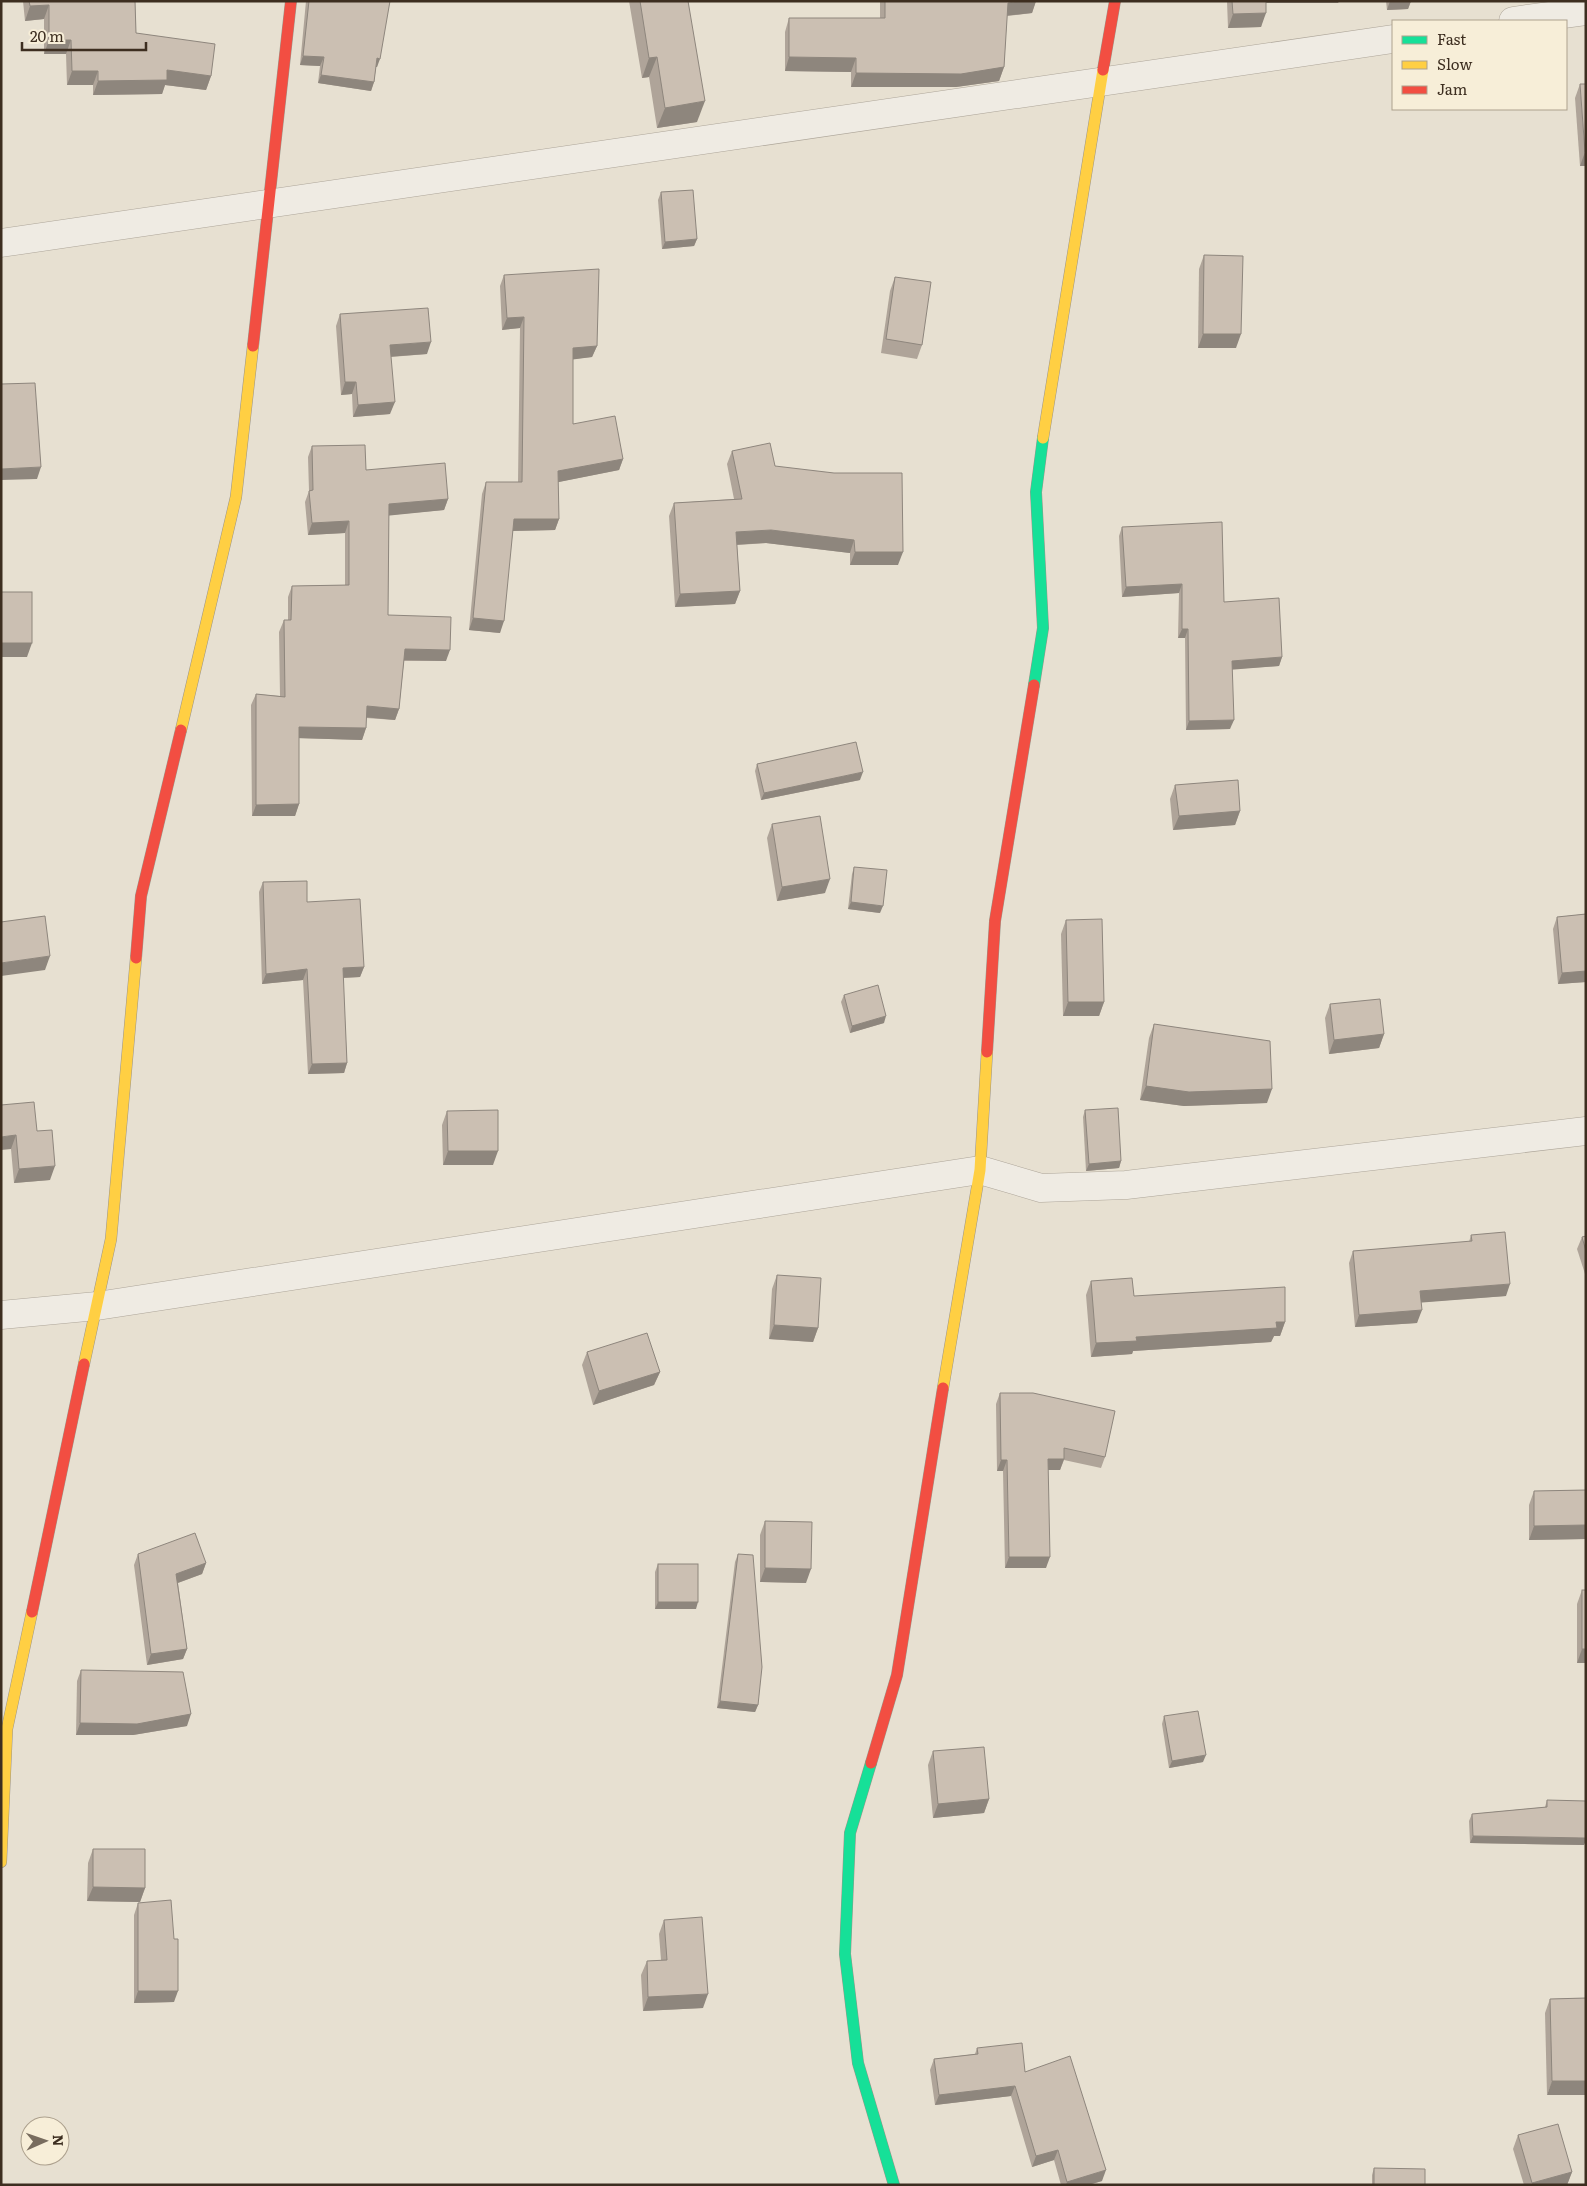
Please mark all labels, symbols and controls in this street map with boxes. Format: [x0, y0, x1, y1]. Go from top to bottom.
scale bar [22, 20, 146, 52]
legend [1392, 20, 1567, 110]
text: 20 m [30, 24, 64, 47]
text: Fast [1437, 27, 1466, 50]
text: Slow [1437, 52, 1472, 75]
text: Jam [1437, 77, 1468, 100]
north arrow [20, 2116, 70, 2166]
text: N [49, 2134, 69, 2147]

